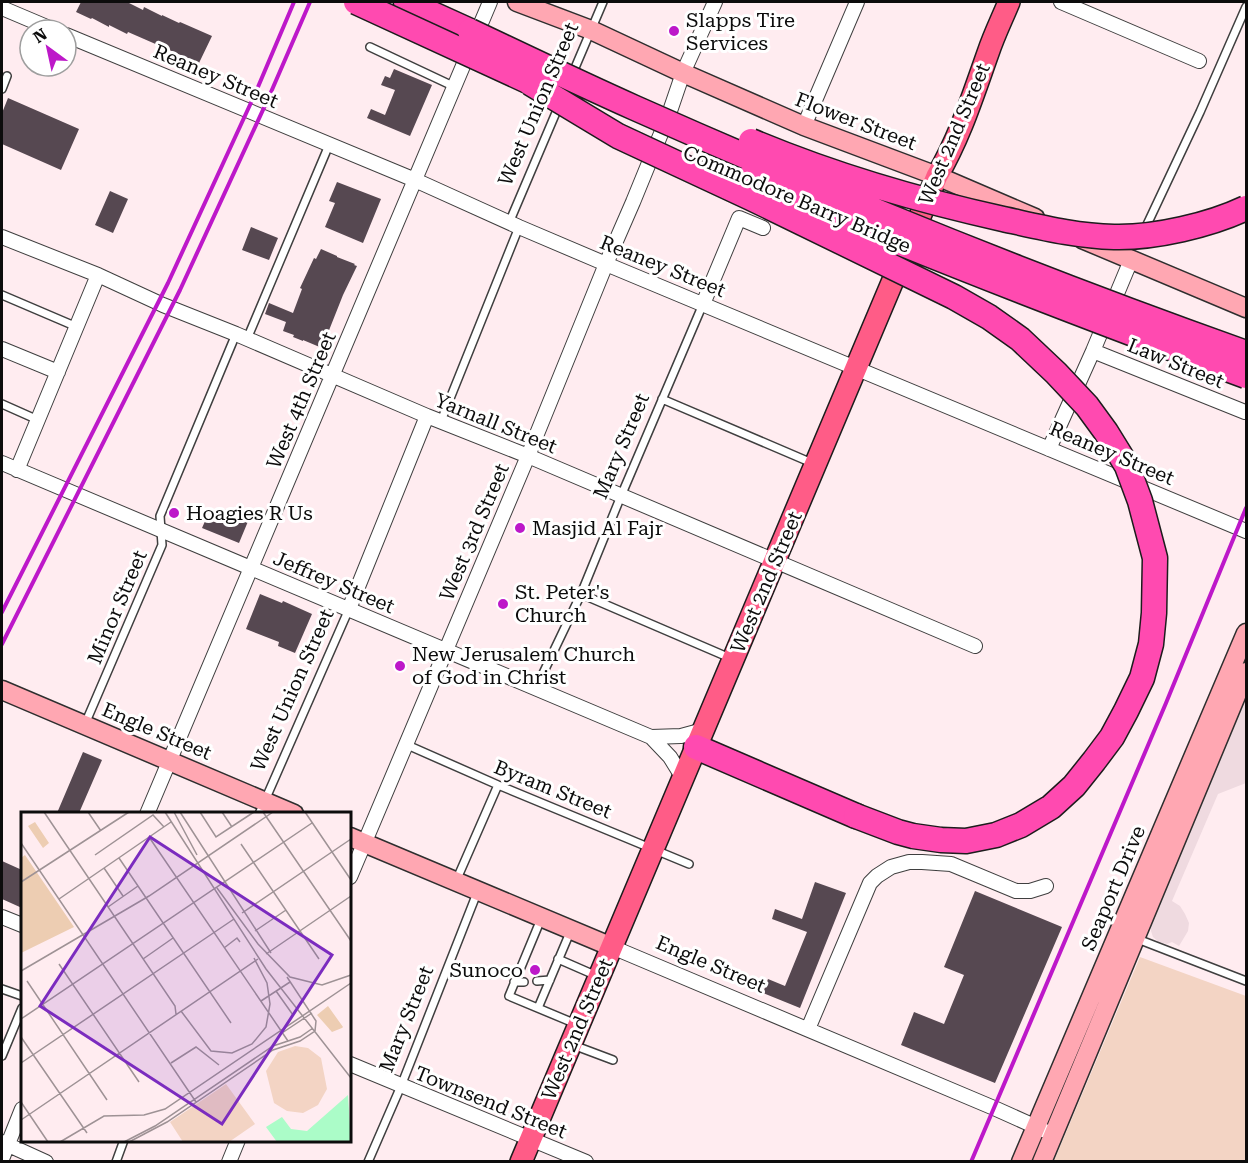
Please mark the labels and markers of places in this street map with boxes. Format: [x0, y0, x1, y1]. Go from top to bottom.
place label: Slapps Tire Services [686, 8, 795, 55]
marker: Slapps Tire Services [667, 24, 681, 38]
place label: Hoagies R Us [186, 501, 313, 525]
marker: Hoagies R Us [167, 506, 181, 520]
place label: Masjid Al Fajr [532, 516, 663, 540]
marker: Masjid Al Fajr [513, 521, 527, 535]
place label: St. Peter's Church [515, 580, 609, 627]
marker: St. Peter's Church [496, 597, 510, 611]
place label: New Jerusalem Church of God in Christ [412, 642, 635, 689]
marker: New Jerusalem Church of God in Christ [393, 659, 407, 673]
place label: Sunoco [449, 958, 523, 982]
marker: Sunoco [528, 963, 542, 977]

